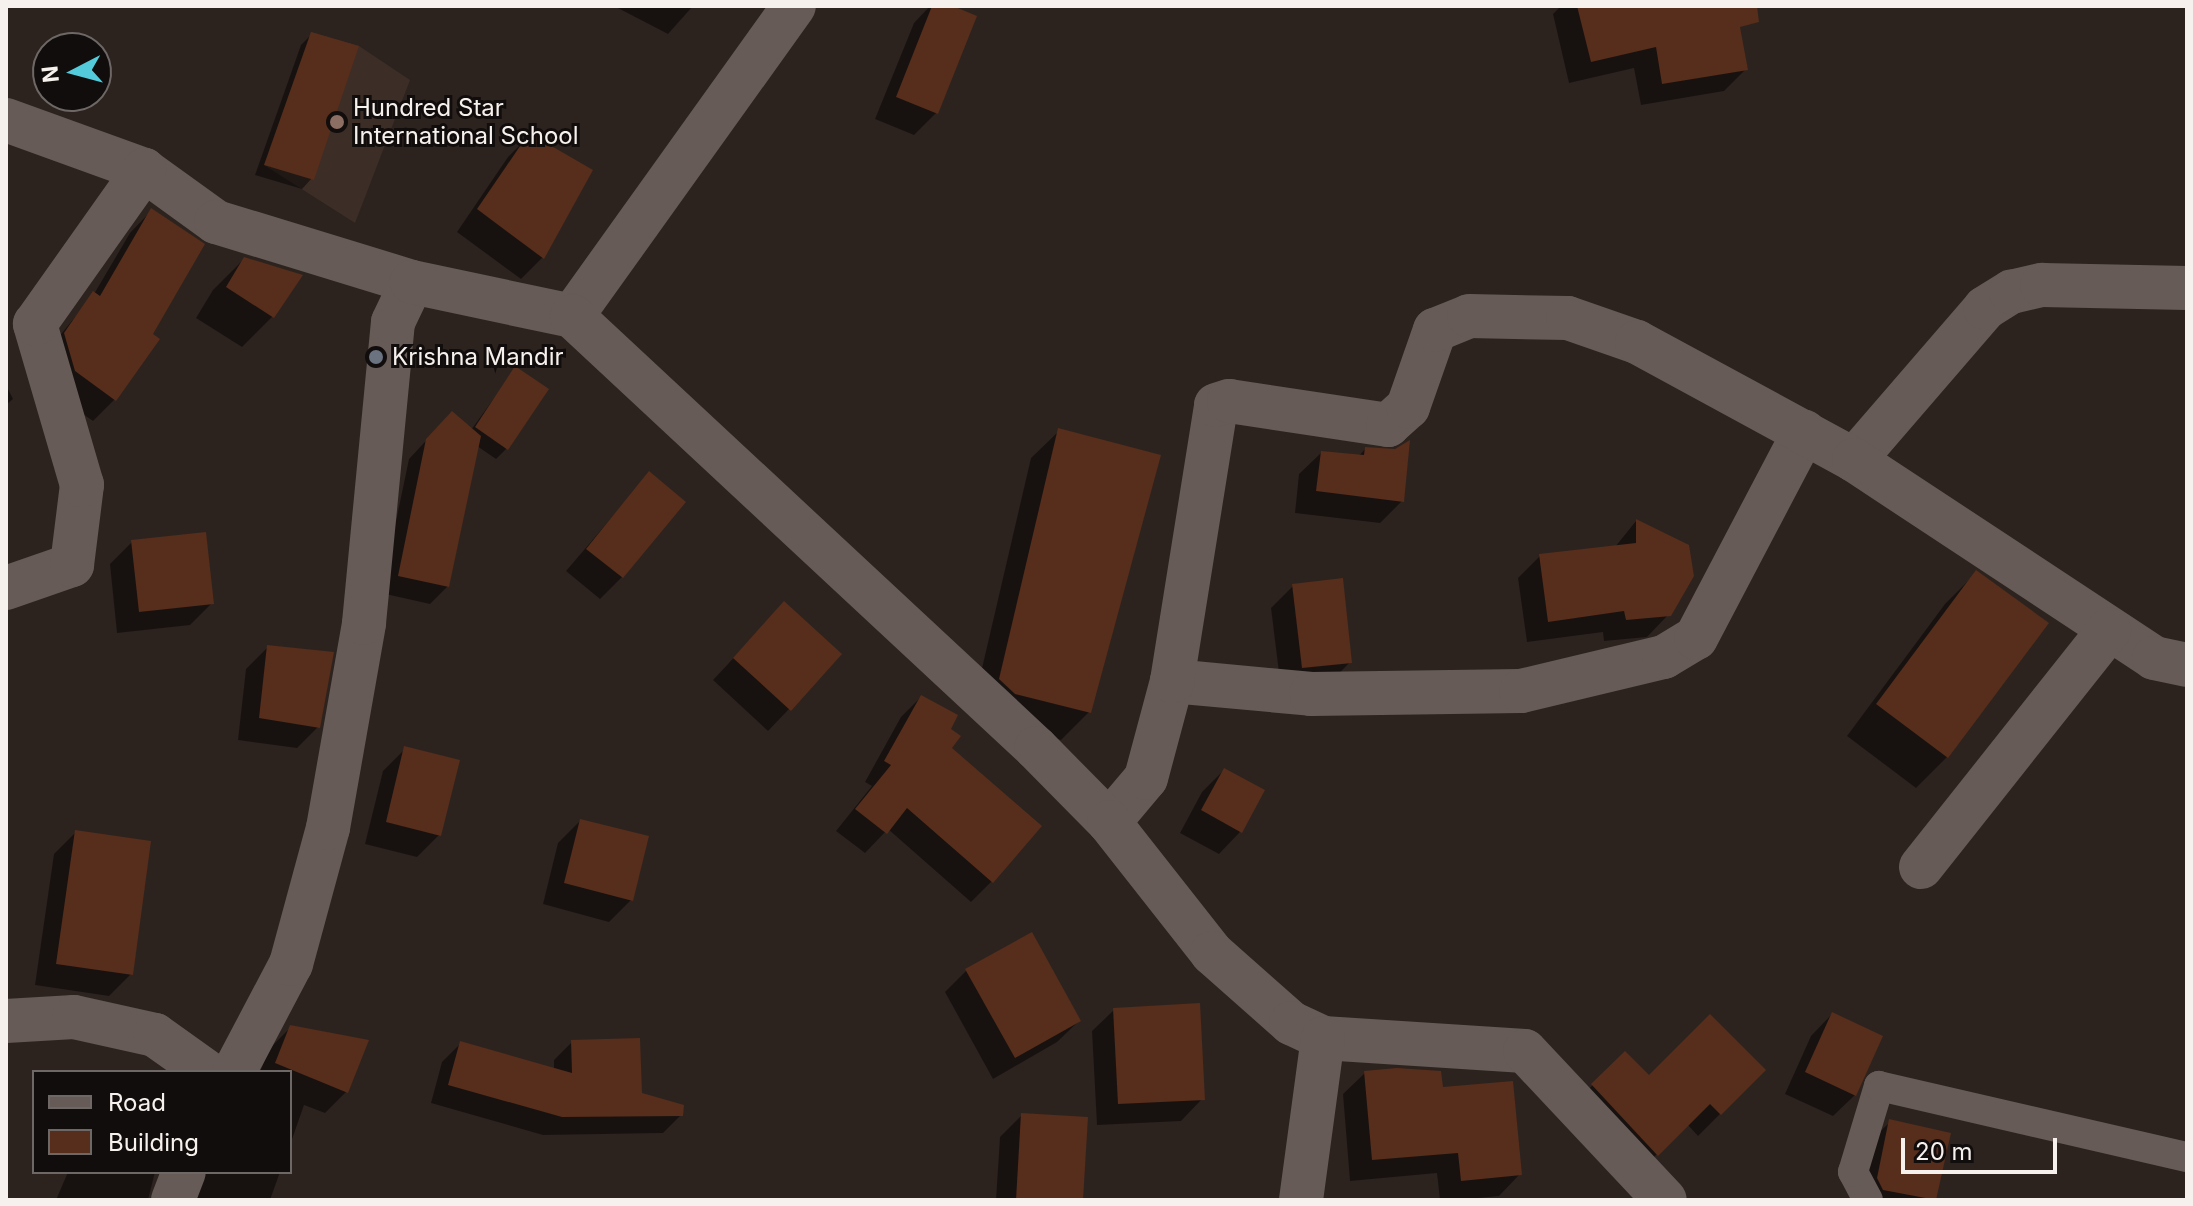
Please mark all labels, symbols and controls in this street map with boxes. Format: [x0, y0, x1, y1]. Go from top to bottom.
north arrow [32, 32, 112, 112]
text: N [36, 65, 64, 84]
place label: Hundred Star International School [353, 94, 578, 150]
marker: Hundred Star International School [328, 113, 346, 131]
place label: Krishna Mandir [392, 343, 563, 371]
marker: Krishna Mandir [367, 348, 385, 366]
legend [32, 1070, 292, 1174]
text: Road [108, 1088, 166, 1117]
scale bar [1905, 1122, 2061, 1172]
text: Building [108, 1128, 199, 1157]
text: 20 m [1915, 1137, 1973, 1166]

